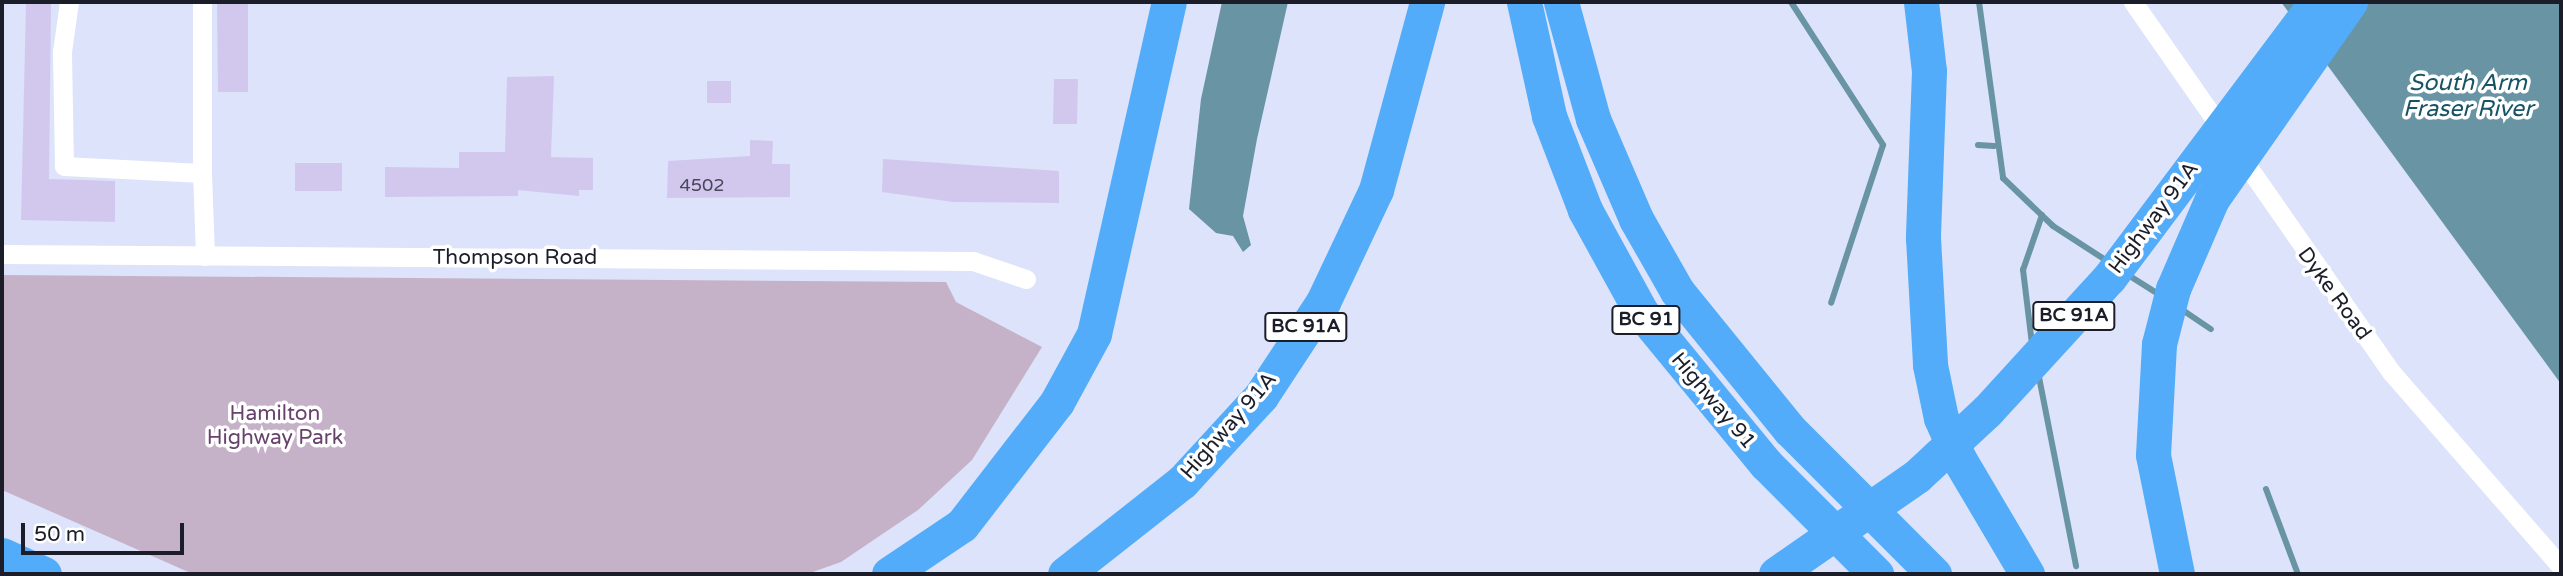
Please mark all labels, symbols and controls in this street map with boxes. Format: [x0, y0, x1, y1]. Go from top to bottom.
water label: South Arm Fraser River [2403, 69, 2533, 123]
street label: Highway 91A [2104, 157, 2204, 279]
house number: 4502 [679, 174, 725, 196]
street label: Dyke Road [2292, 243, 2376, 345]
street label: Thompson Road [433, 245, 597, 271]
road number: BC 91A [2032, 300, 2116, 332]
road number: BC 91 [1611, 304, 1681, 336]
road number: BC 91A [1264, 312, 1348, 342]
street label: Highway 91 [1665, 348, 1761, 454]
street label: Highway 91A [1176, 367, 1282, 485]
park label: Hamilton Highway Park [207, 401, 343, 451]
scale bar [24, 510, 187, 554]
text: 50 m [34, 522, 85, 547]

